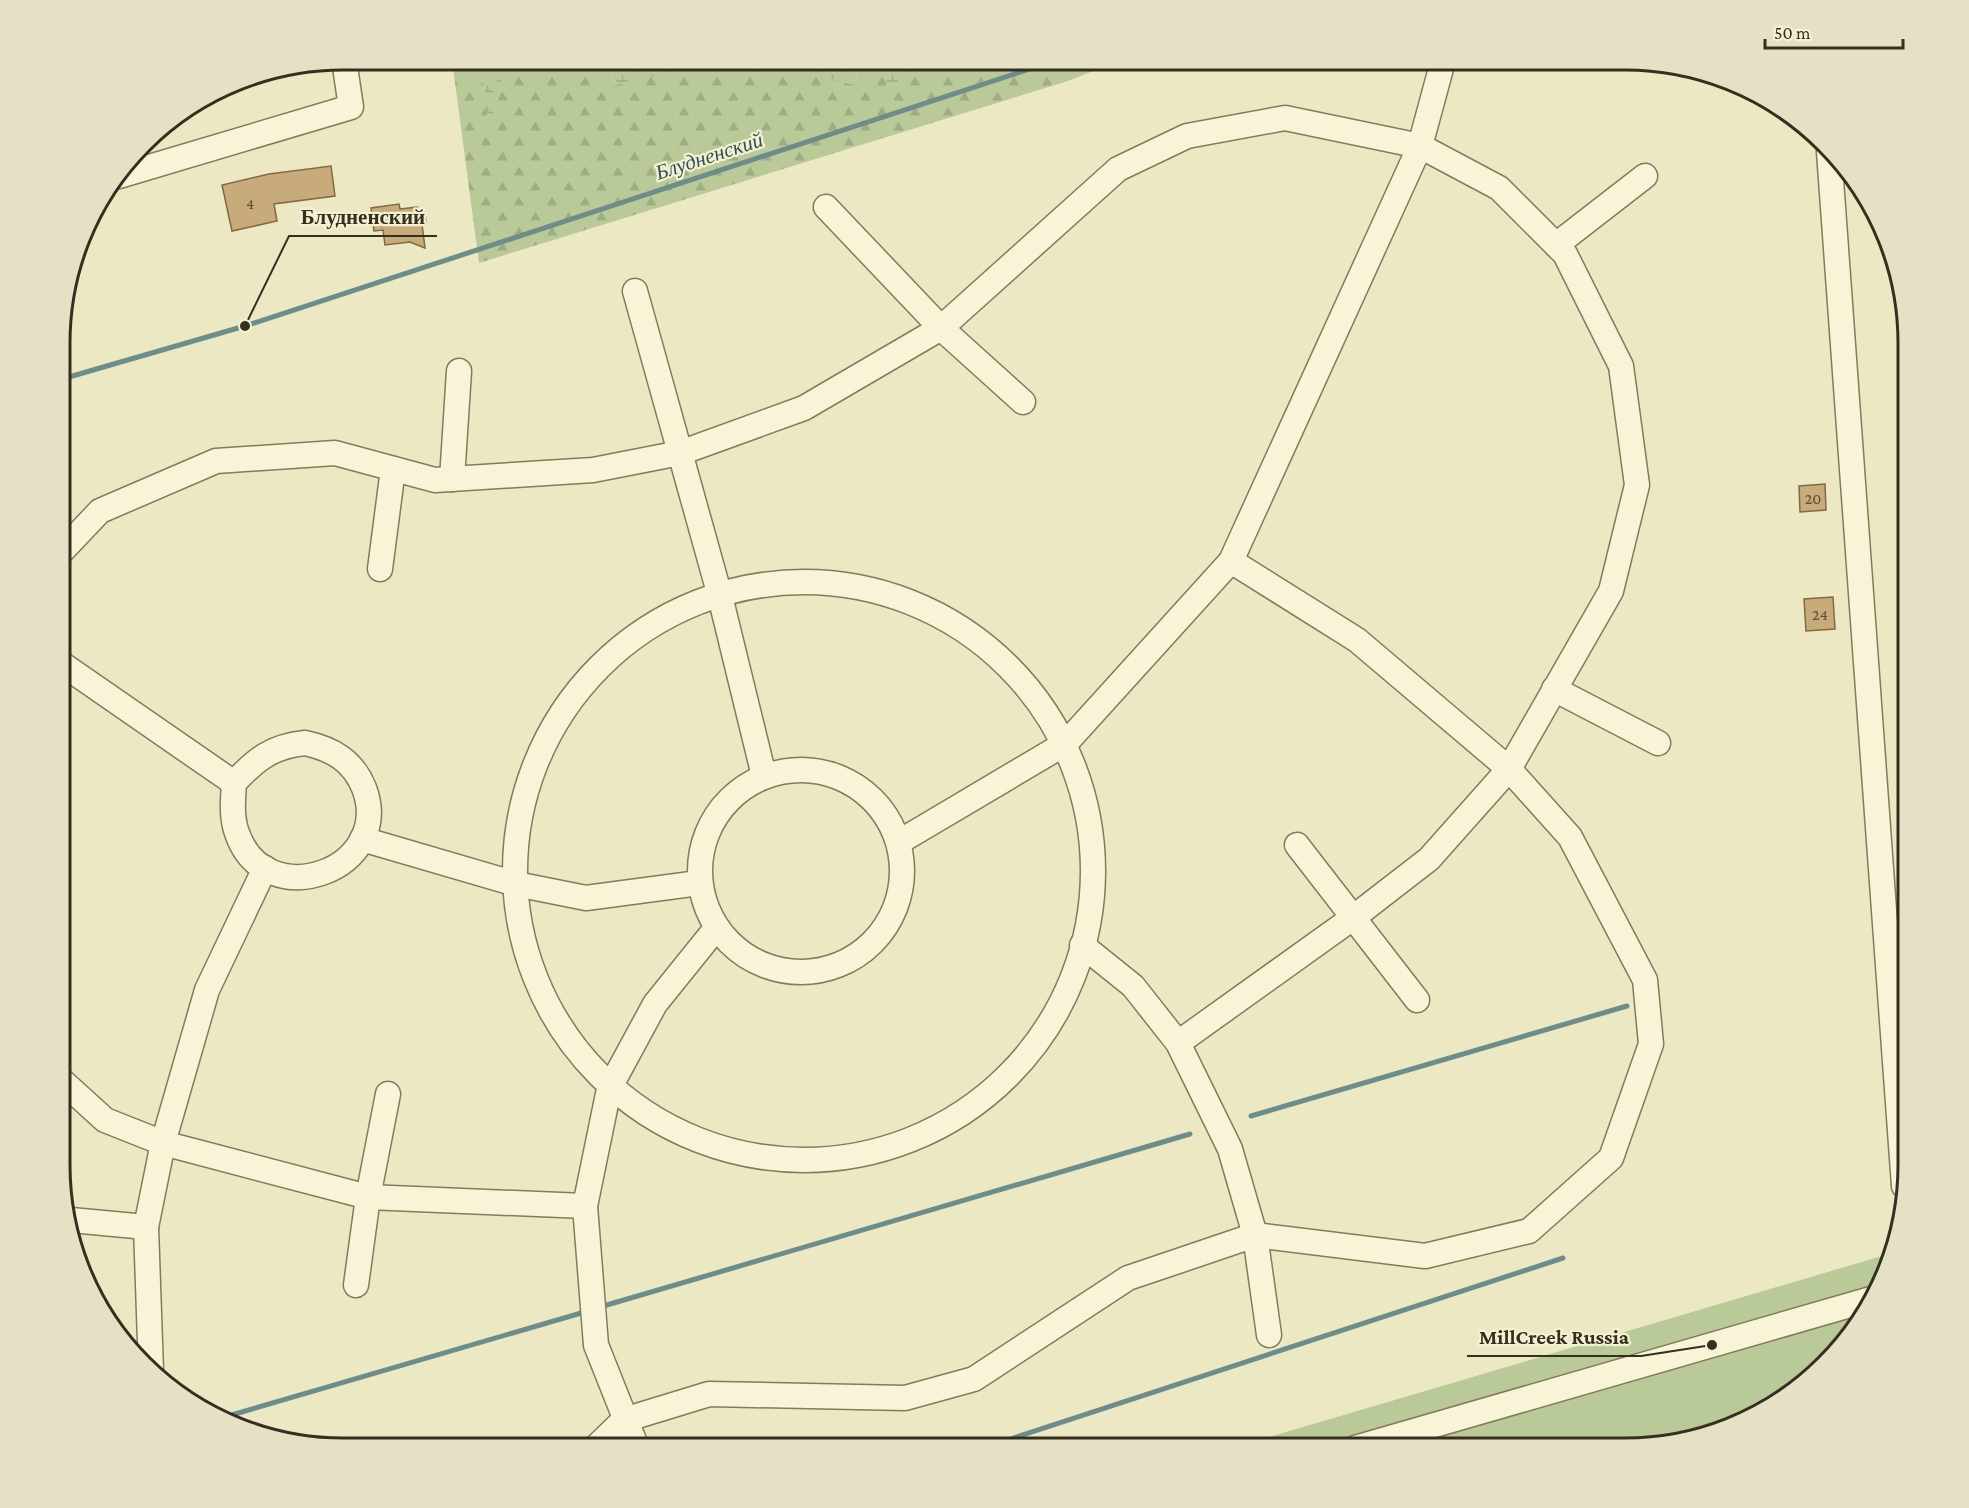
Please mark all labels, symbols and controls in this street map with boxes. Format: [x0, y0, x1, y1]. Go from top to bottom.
scale bar [1765, 12, 1903, 50]
text: 50 m [1774, 23, 1811, 43]
water label: Блудненский [651, 127, 766, 185]
house number: 4 [246, 195, 254, 212]
callout: Блудненский [289, 197, 437, 236]
text: Блудненский [301, 205, 425, 229]
house number: 20 [1805, 490, 1821, 507]
house number: 24 [1812, 606, 1828, 623]
callout: MillCreek Russia [1467, 1317, 1641, 1356]
text: MillCreek Russia [1479, 1325, 1630, 1349]

